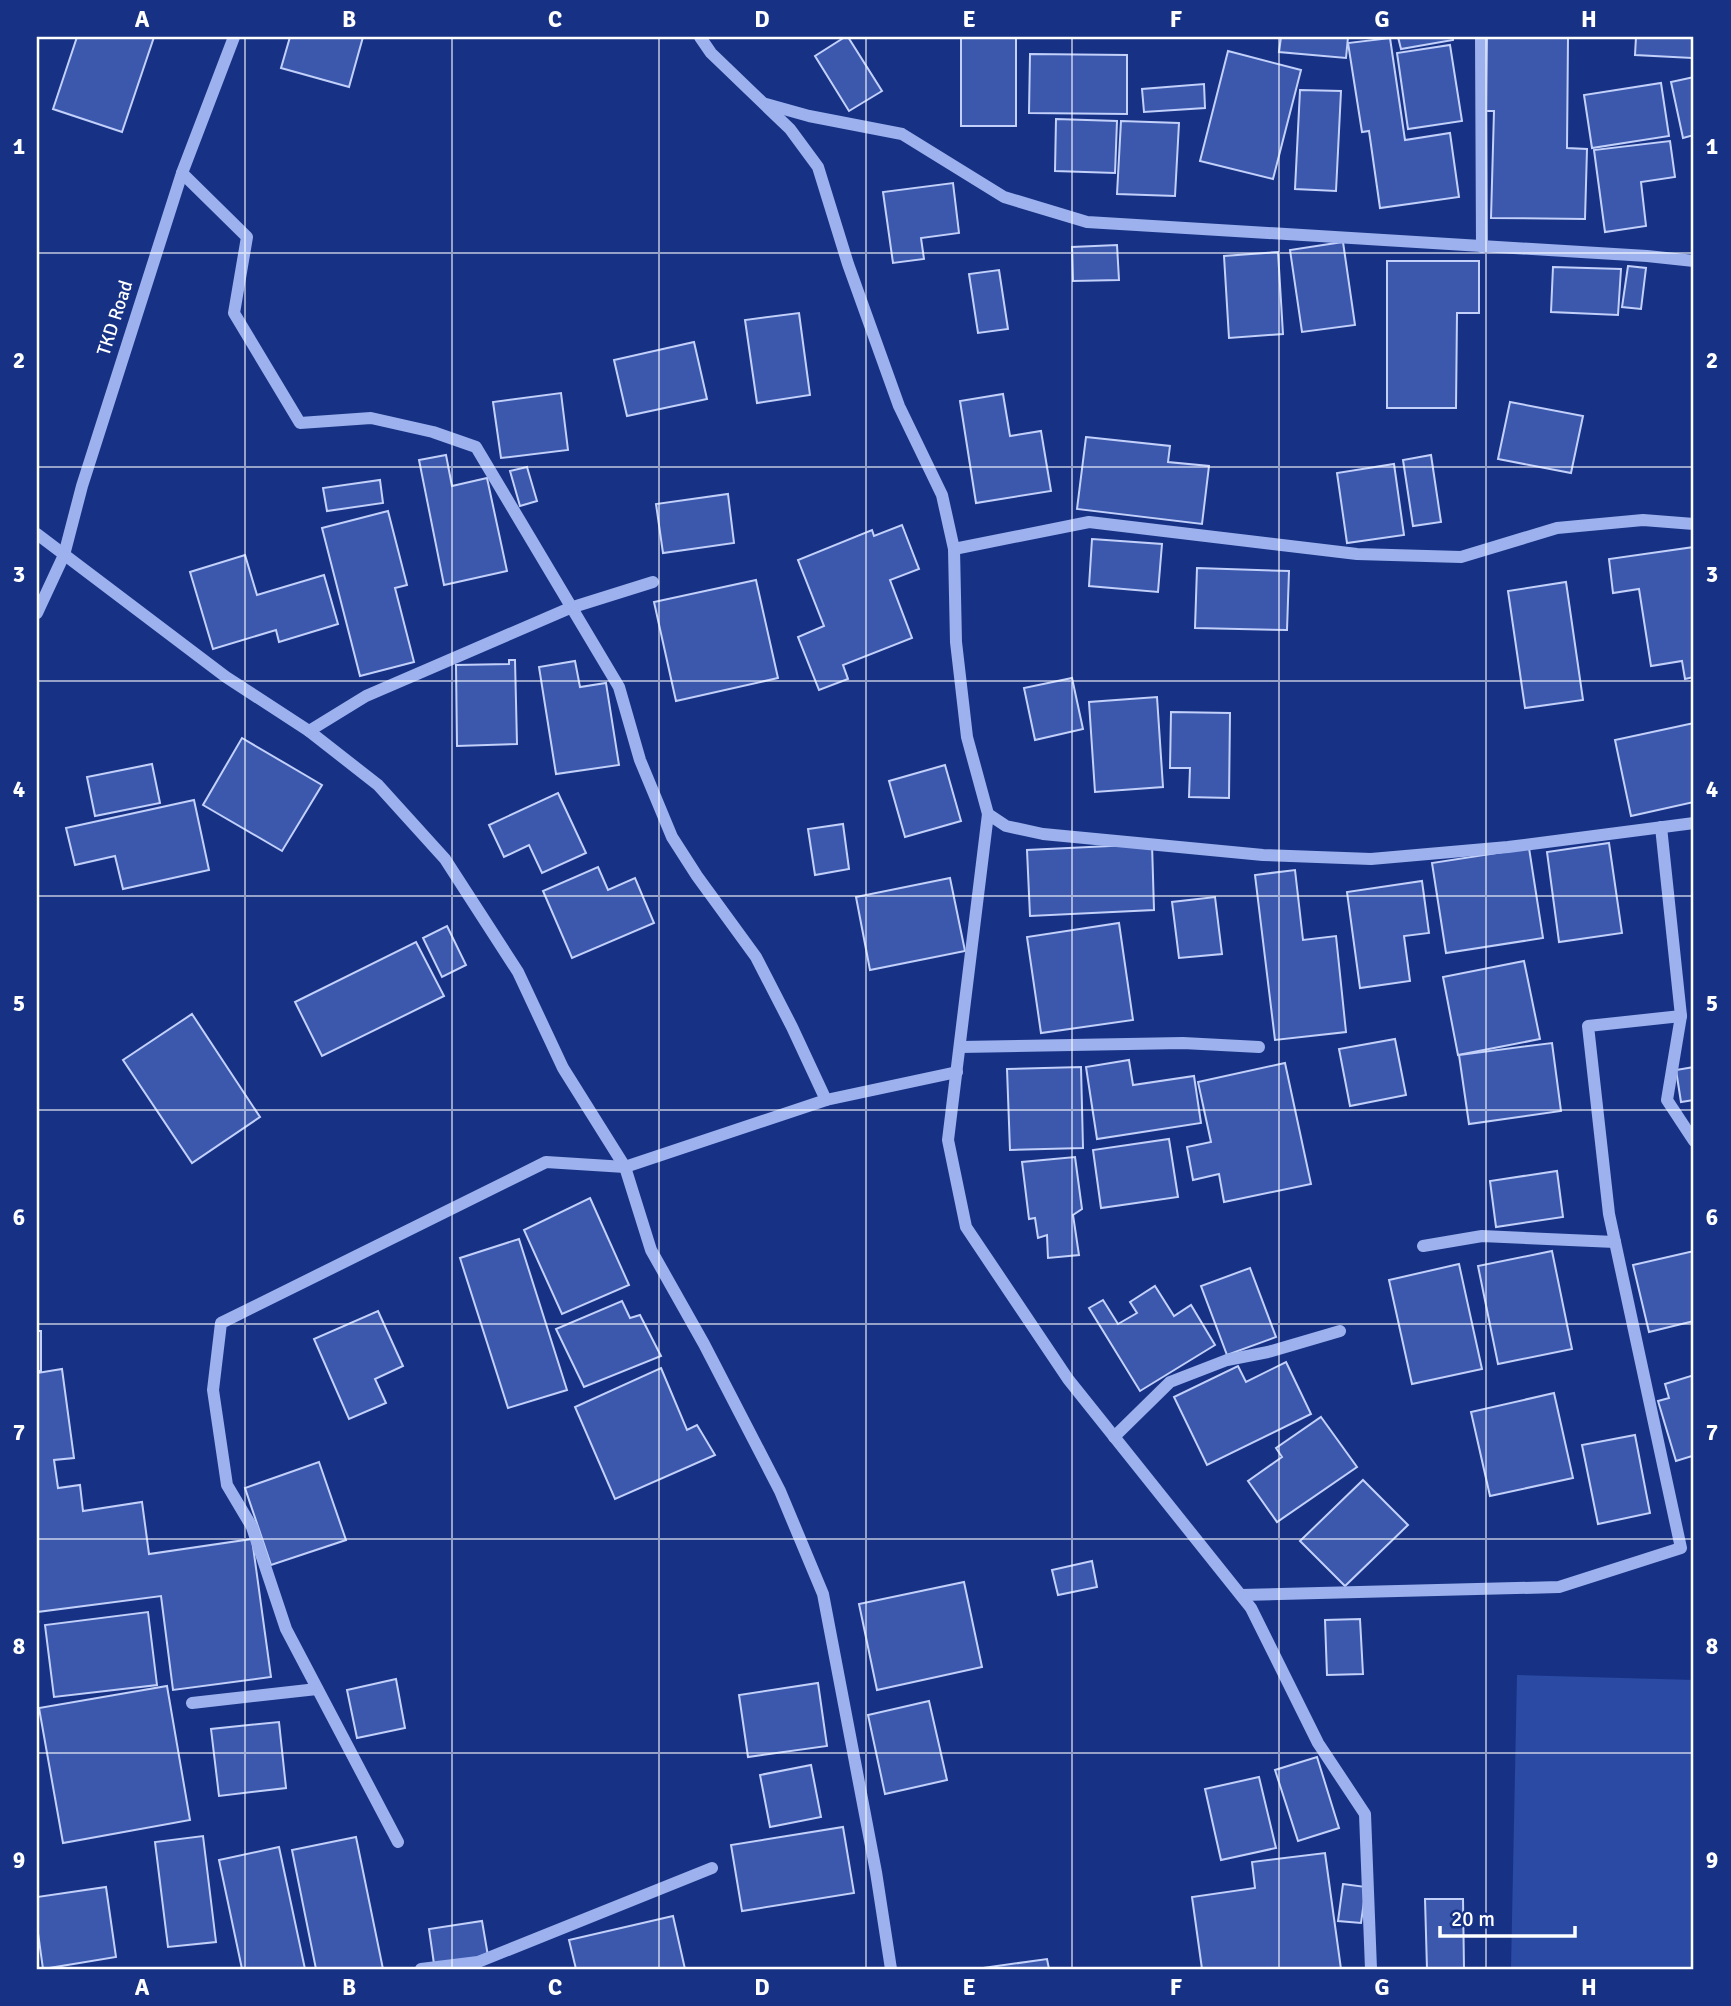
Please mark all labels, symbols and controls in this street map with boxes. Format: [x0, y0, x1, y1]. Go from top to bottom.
text: A [135, 5, 150, 34]
text: B [342, 5, 356, 34]
text: C [548, 5, 562, 34]
text: D [754, 5, 770, 34]
text: E [962, 5, 976, 34]
text: F [1170, 5, 1182, 34]
text: G [1374, 5, 1390, 34]
text: H [1581, 5, 1597, 34]
text: 1 [13, 132, 25, 161]
text: 1 [1706, 132, 1718, 161]
street label: TKD Road [92, 277, 138, 359]
text: 2 [13, 346, 25, 375]
text: 2 [1706, 346, 1718, 375]
text: 3 [13, 560, 25, 589]
text: 3 [1706, 560, 1718, 589]
text: 4 [13, 775, 25, 804]
text: 4 [1706, 775, 1718, 804]
text: 5 [13, 989, 25, 1018]
text: 5 [1706, 989, 1718, 1018]
text: 6 [13, 1203, 25, 1232]
text: 6 [1706, 1203, 1718, 1232]
text: 7 [13, 1418, 25, 1447]
text: 7 [1706, 1418, 1718, 1447]
text: 8 [13, 1632, 25, 1661]
text: 8 [1706, 1632, 1718, 1661]
text: 9 [13, 1846, 25, 1875]
text: 9 [1706, 1846, 1718, 1875]
scale bar [1440, 1894, 1575, 1938]
text: 20 m [1451, 1906, 1495, 1932]
text: A [135, 1973, 150, 2002]
text: B [342, 1973, 356, 2002]
text: C [548, 1973, 562, 2002]
text: D [754, 1973, 770, 2002]
text: E [962, 1973, 976, 2002]
text: F [1170, 1973, 1182, 2002]
text: G [1374, 1973, 1390, 2002]
text: H [1581, 1973, 1597, 2002]

